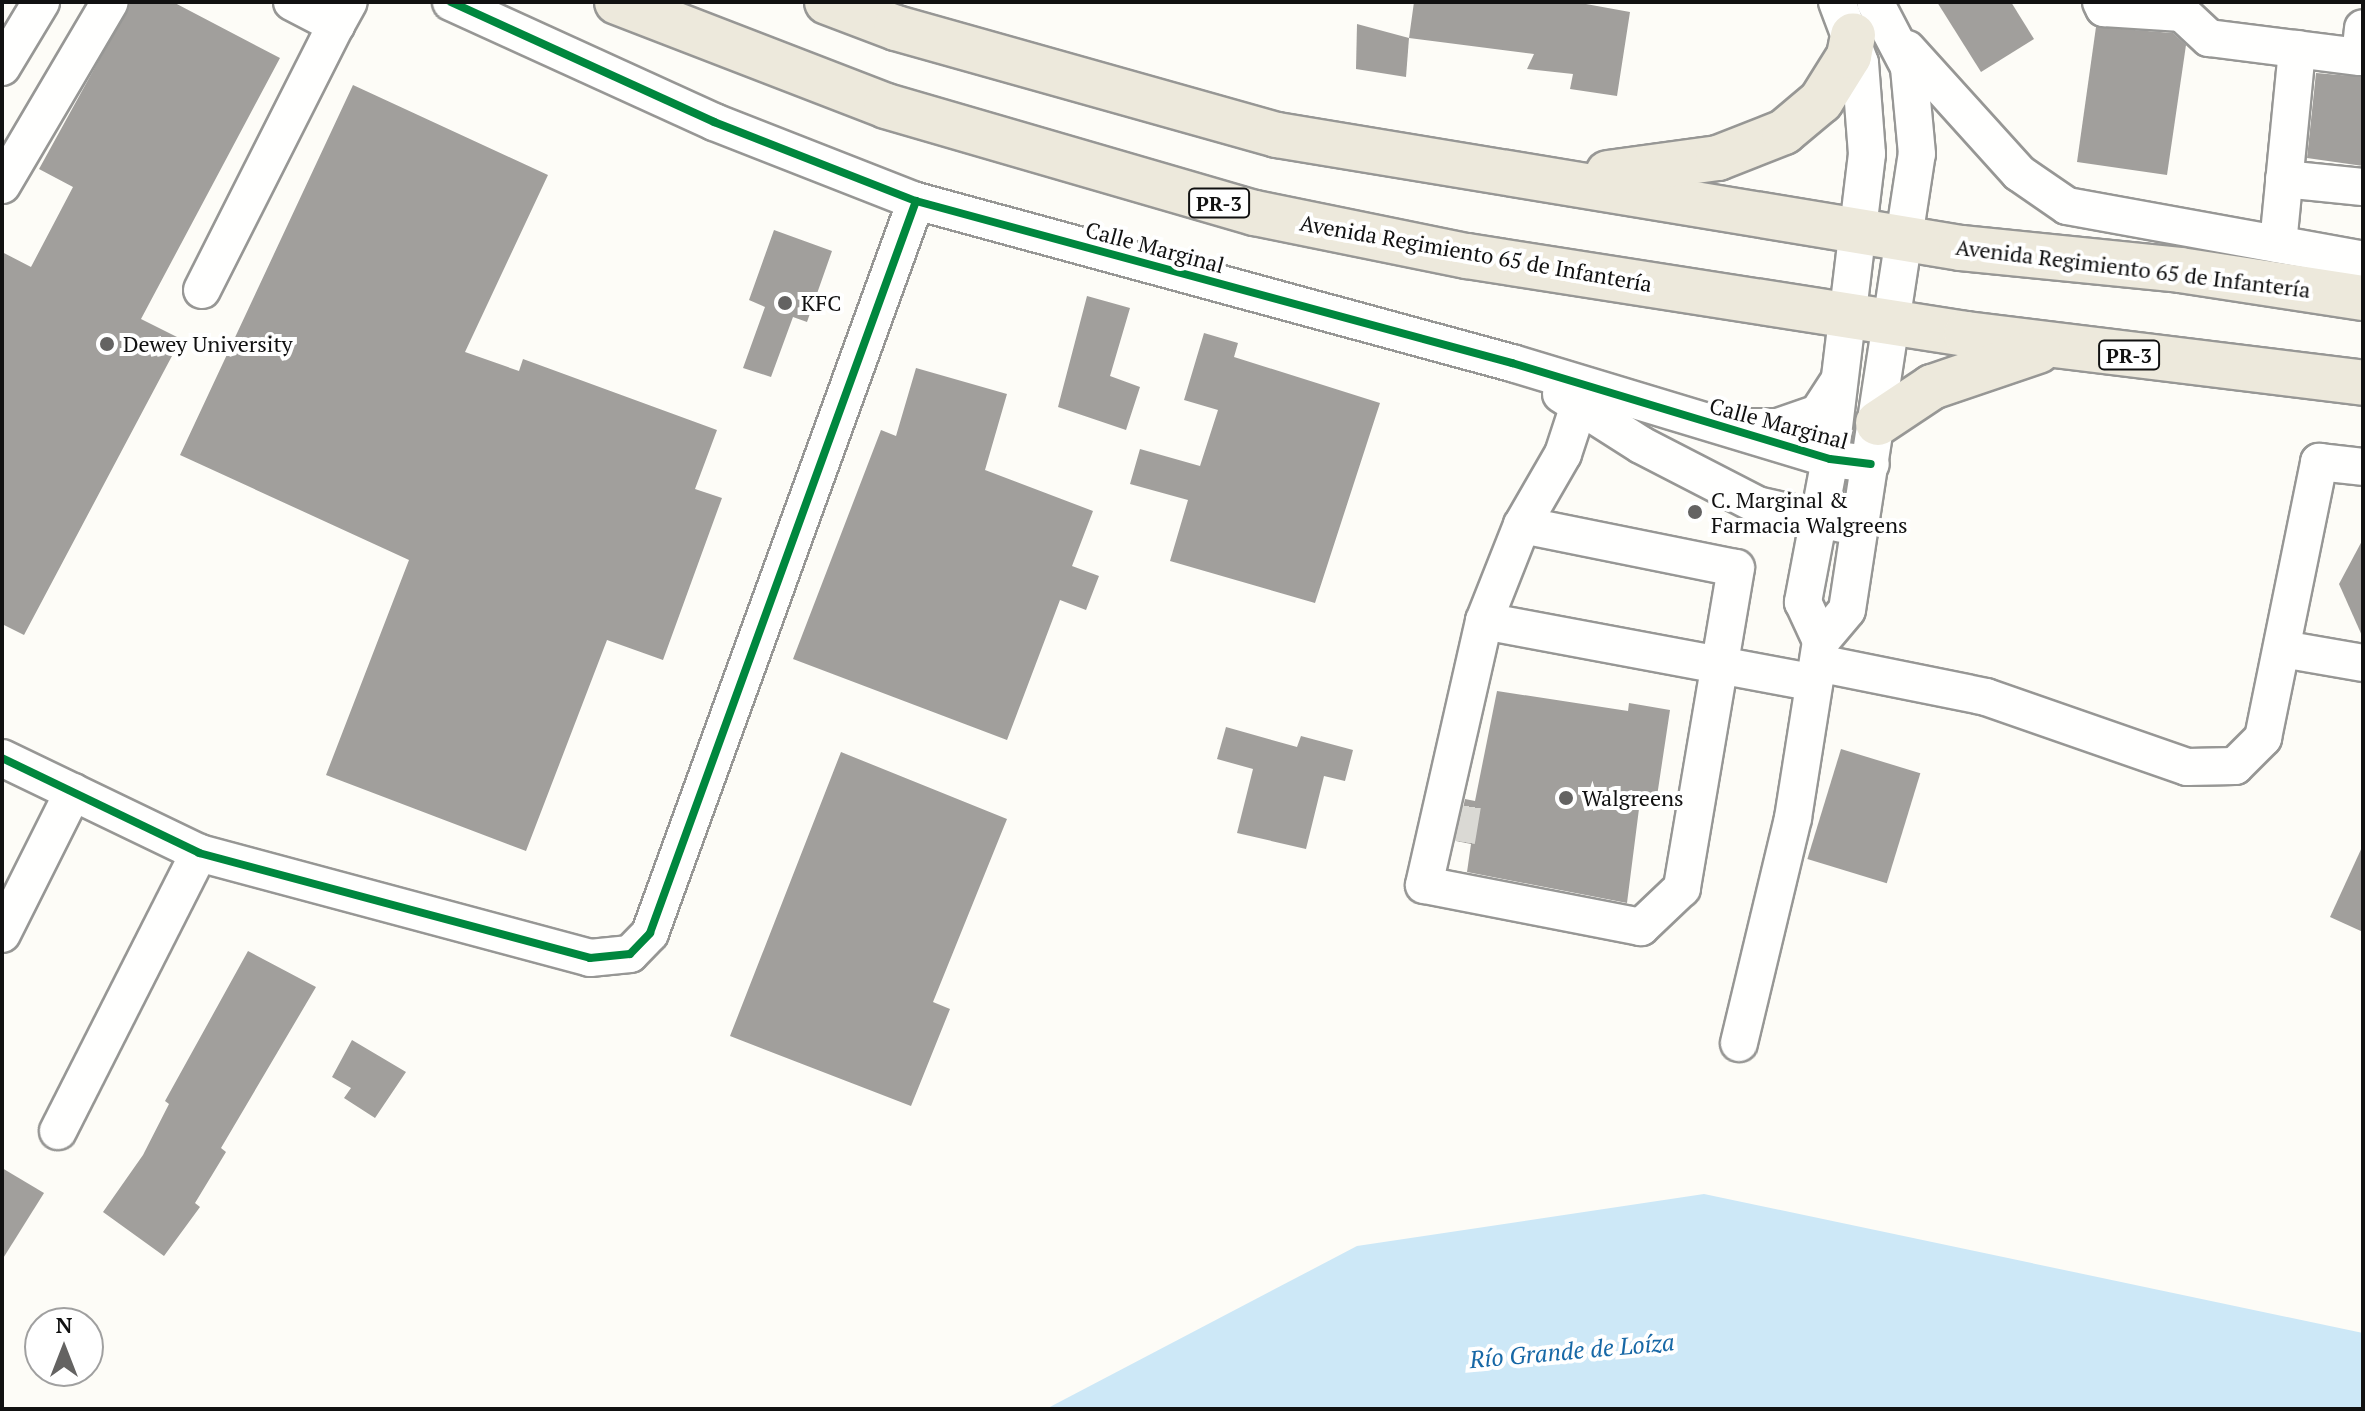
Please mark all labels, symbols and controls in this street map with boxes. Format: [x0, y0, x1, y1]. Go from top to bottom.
road number: PR-3 [1187, 187, 1251, 219]
street label: Avenida Regimiento 65 de Infantería [1298, 209, 1654, 297]
street label: Calle Marginal [1083, 216, 1227, 278]
street label: Avenida Regimiento 65 de Infantería [1954, 233, 2312, 303]
place label: KFC [801, 290, 841, 316]
marker: KFC [776, 294, 794, 312]
place label: Dewey University [123, 331, 293, 357]
marker: Dewey University [98, 335, 116, 353]
road number: PR-3 [2097, 339, 2161, 371]
street label: Calle Marginal [1707, 392, 1851, 454]
place label: C. Marginal & Farmacia Walgreens [1711, 486, 1908, 538]
marker: C. Marginal & Farmacia Walgreens [1686, 503, 1704, 521]
place label: Walgreens [1582, 785, 1684, 811]
marker: Walgreens [1557, 789, 1575, 807]
north arrow [24, 1307, 104, 1387]
text: N [56, 1310, 72, 1339]
water label: Río Grande de Loíza [1468, 1328, 1676, 1374]

